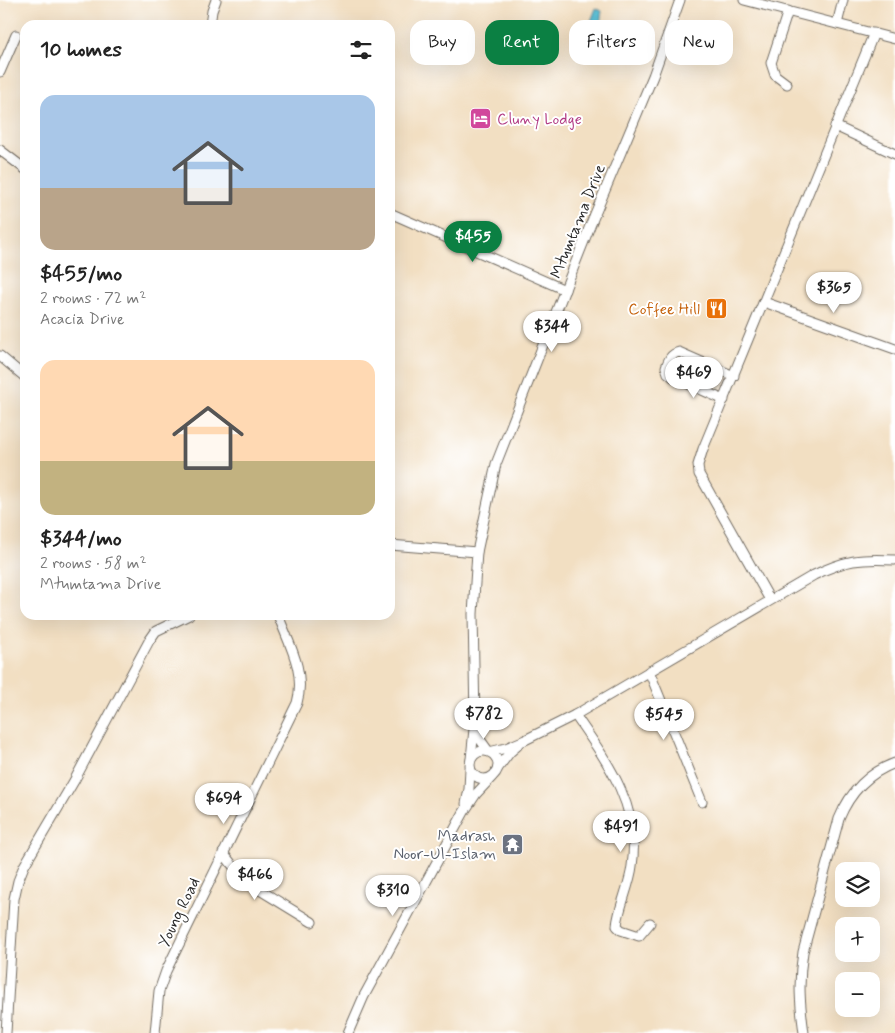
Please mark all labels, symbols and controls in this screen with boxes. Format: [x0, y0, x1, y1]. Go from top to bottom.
chip: Buy [410, 20, 475, 65]
chip: Rent [485, 20, 559, 65]
chip: Filters [569, 20, 655, 65]
chip: New [665, 20, 733, 65]
text: 10 homes [40, 36, 122, 64]
icon: filters [347, 36, 375, 64]
hotel icon: Cluny Lodge [469, 106, 493, 130]
place label: Cluny Lodge [497, 109, 582, 130]
icon: home [163, 128, 253, 218]
street label: Mtumtama Drive [546, 161, 611, 282]
pin: $455 [443, 220, 503, 263]
text: $455 [455, 226, 491, 247]
text: $455/mo [40, 260, 122, 288]
pin: $365 [804, 272, 864, 314]
text: $365 [817, 277, 851, 298]
text: 2 rooms · 72 m² [40, 288, 146, 309]
restaurant icon: Coffee Hill [704, 296, 728, 320]
place label: Coffee Hill [628, 299, 700, 320]
text: Acacia Drive [40, 309, 124, 330]
pin: $344 [522, 310, 582, 353]
text: $344 [534, 316, 570, 337]
pin: $469 [664, 356, 724, 399]
text: $469 [676, 362, 712, 383]
icon: home [163, 393, 253, 483]
text: $344/mo [40, 525, 122, 553]
text: 2 rooms · 58 m² [40, 553, 146, 574]
text: Mtumtama Drive [40, 574, 161, 595]
pin: $782 [454, 698, 514, 740]
pin: $545 [634, 698, 694, 741]
text: $782 [465, 703, 503, 724]
text: $545 [645, 704, 683, 725]
pin: $694 [194, 782, 254, 825]
text: $694 [206, 788, 242, 809]
pin: $491 [591, 810, 651, 853]
text: $491 [604, 816, 638, 837]
place label: Madrash Noor-Ul-Islam [393, 826, 496, 865]
temple icon: Madrash Noor-Ul-Islam [500, 832, 524, 856]
pin: $466 [225, 858, 285, 901]
map controls [835, 862, 880, 1017]
button: layers [835, 862, 880, 907]
text: $466 [237, 864, 273, 885]
street label: Young Road [153, 874, 206, 952]
pin: $310 [363, 874, 423, 917]
text: $310 [376, 880, 410, 901]
button: + [835, 917, 880, 962]
button: − [835, 972, 880, 1017]

